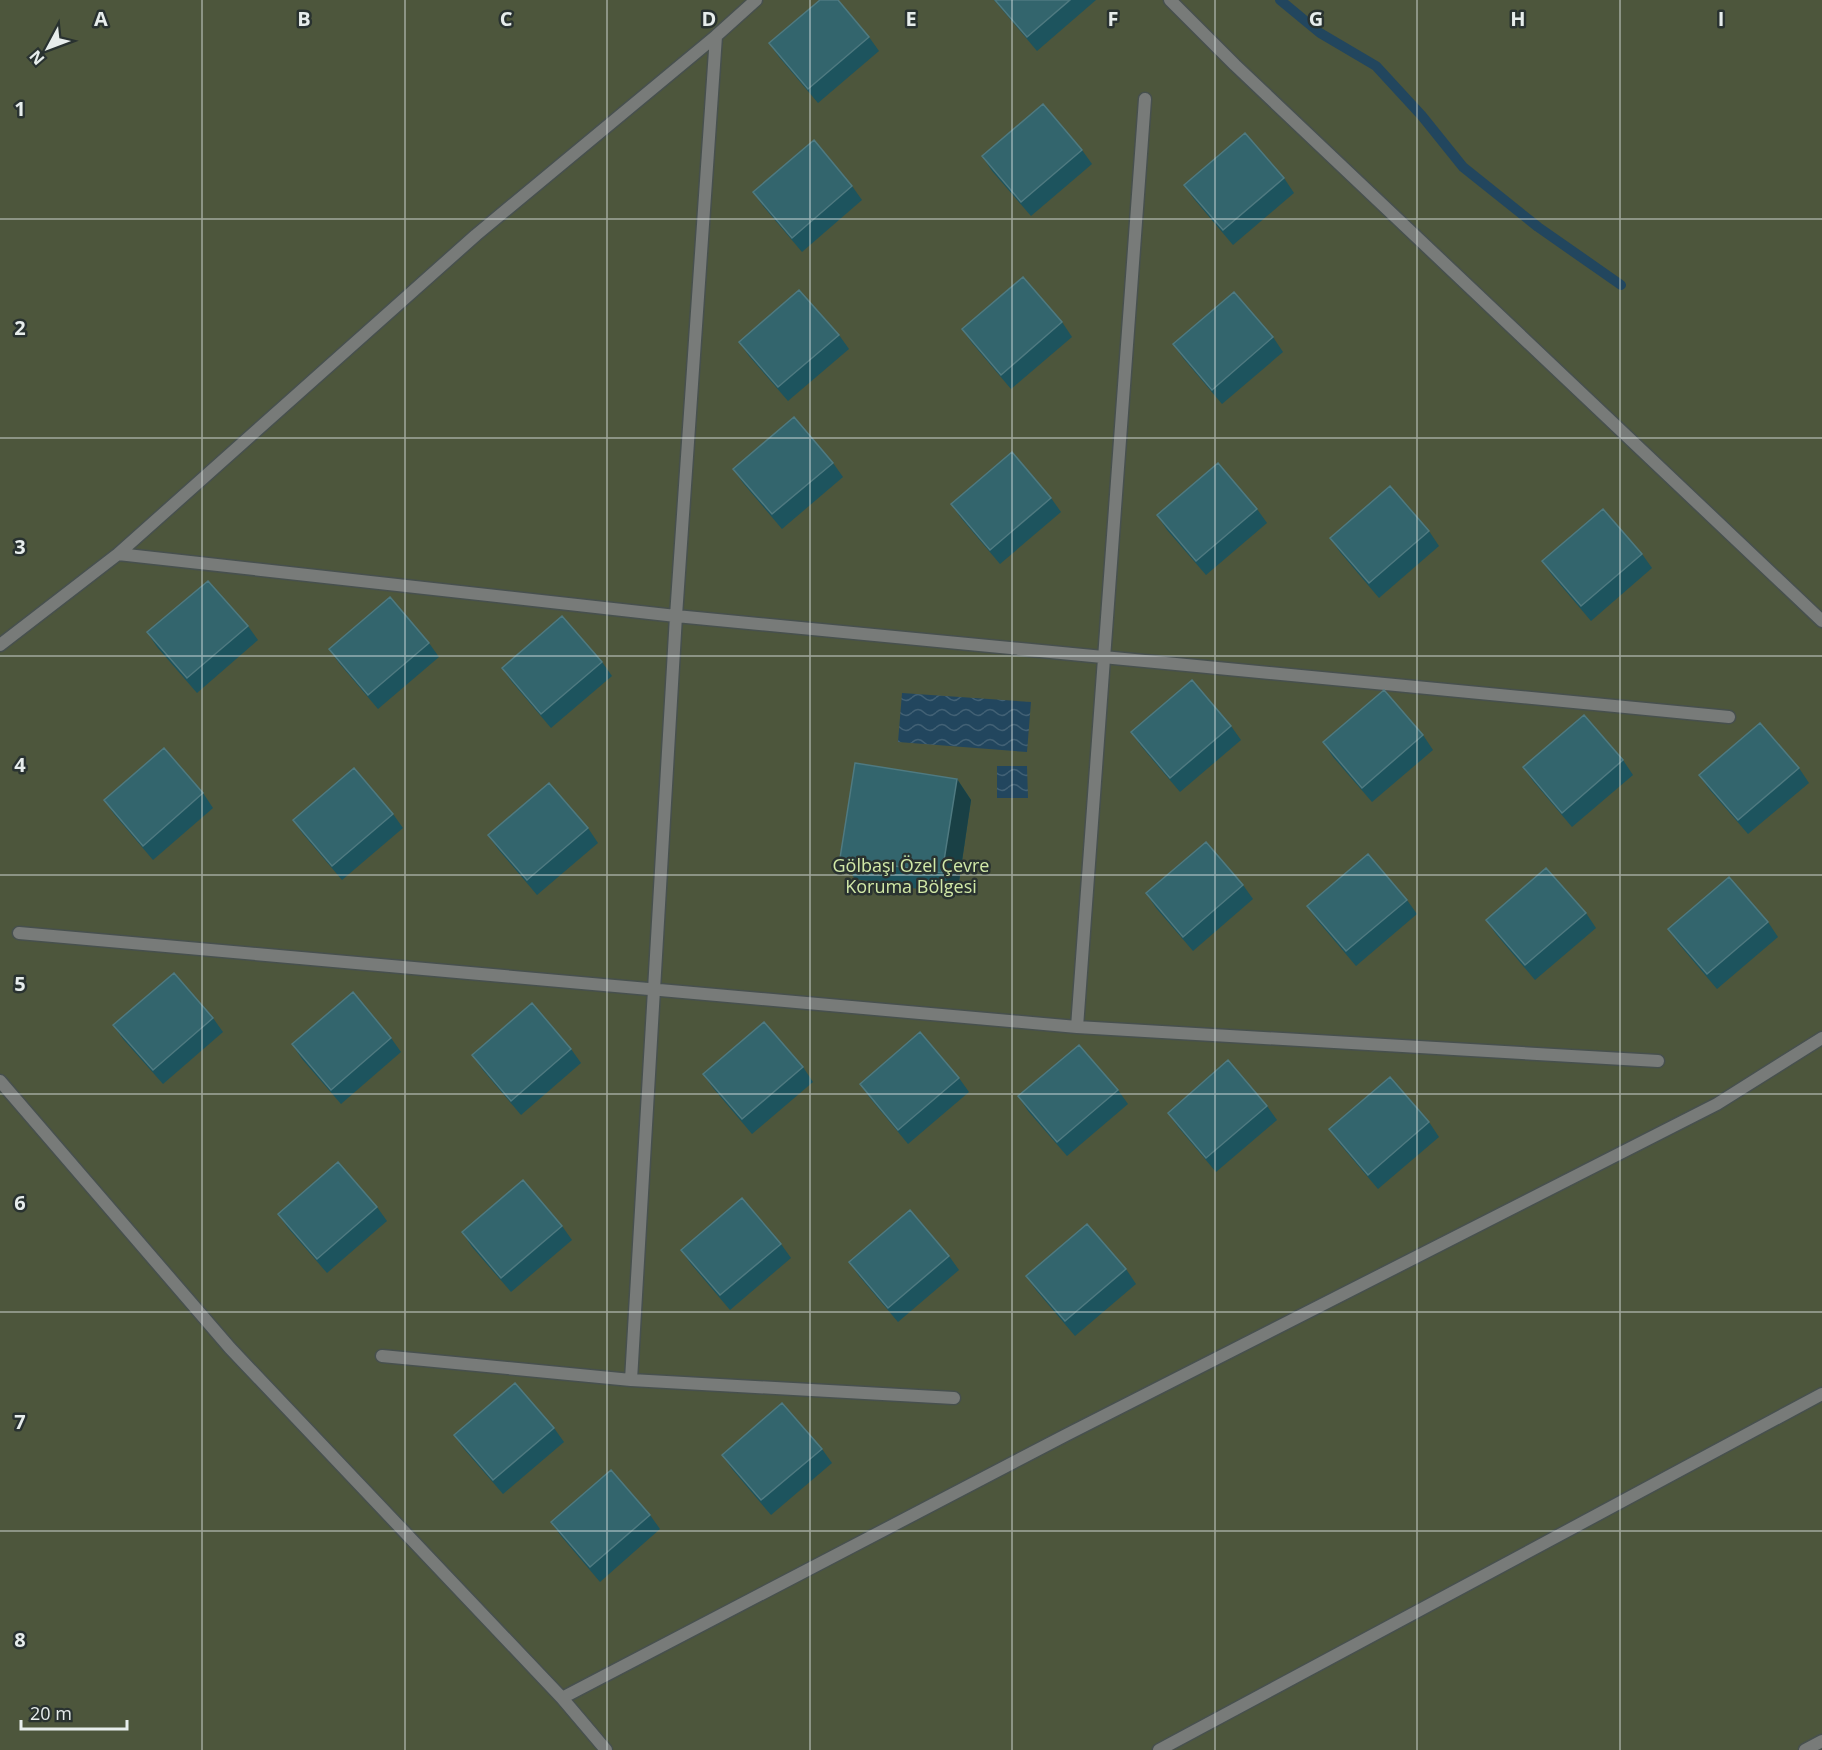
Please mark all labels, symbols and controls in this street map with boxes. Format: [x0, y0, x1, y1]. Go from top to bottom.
text: A [94, 5, 108, 32]
text: B [297, 5, 311, 32]
text: C [500, 5, 513, 32]
text: D [702, 5, 716, 32]
text: E [905, 5, 917, 32]
text: F [1108, 5, 1118, 32]
text: G [1309, 5, 1323, 32]
text: H [1510, 5, 1526, 32]
text: I [1718, 5, 1724, 32]
north arrow [18, 18, 78, 78]
text: N [24, 46, 49, 70]
text: 1 [14, 95, 26, 122]
text: 2 [14, 314, 26, 341]
text: 3 [14, 533, 26, 560]
text: 4 [14, 751, 26, 778]
park label: Gölbaşı Özel Çevre Koruma Bölgesi [833, 853, 989, 898]
text: 5 [14, 970, 26, 997]
text: 6 [14, 1189, 26, 1216]
text: 7 [14, 1408, 26, 1435]
text: 8 [14, 1626, 26, 1653]
scale bar [21, 1693, 128, 1731]
text: 20 m [30, 1701, 72, 1725]

